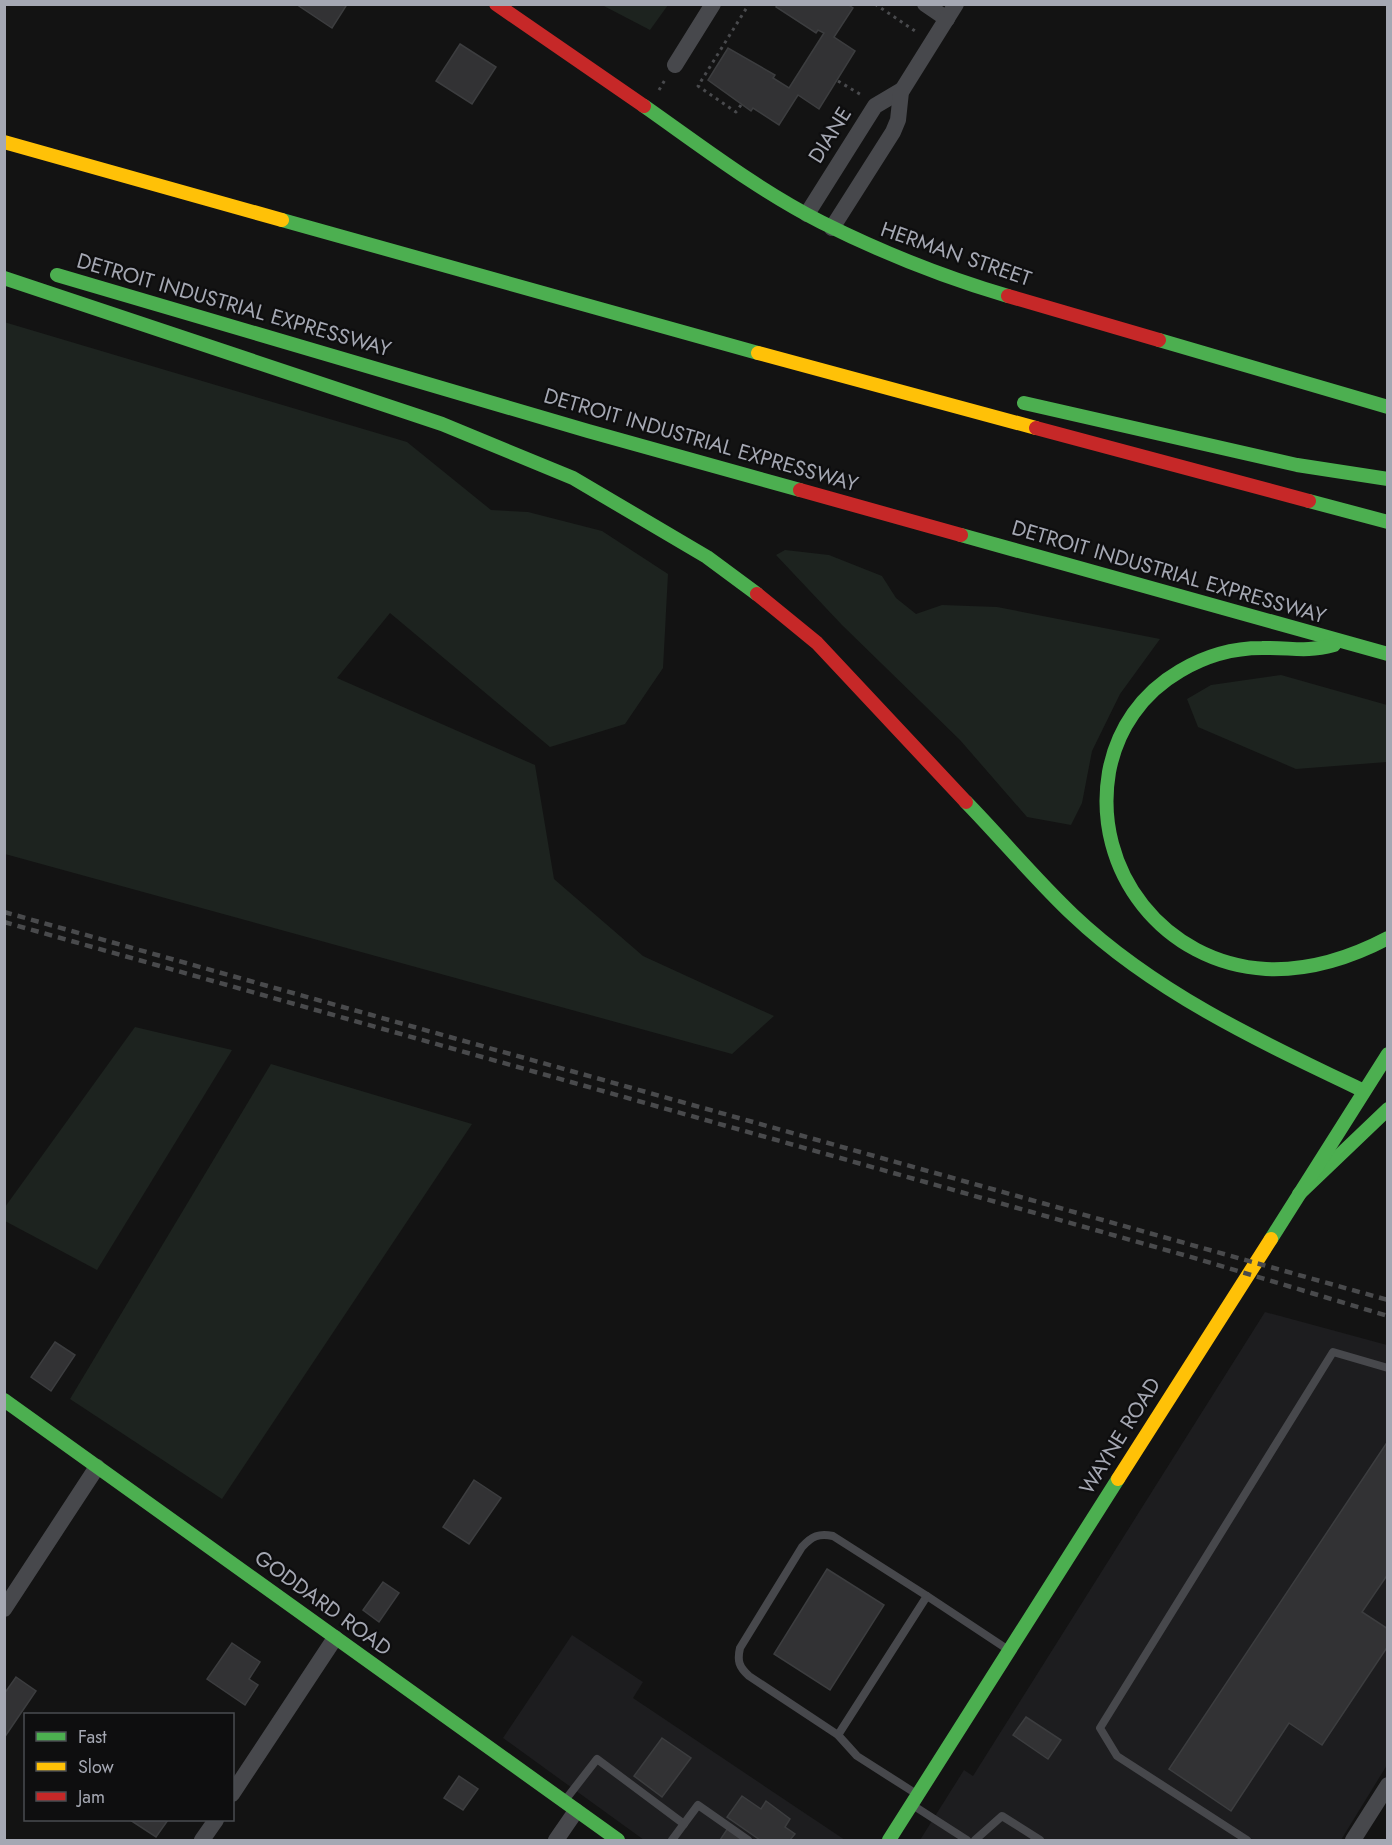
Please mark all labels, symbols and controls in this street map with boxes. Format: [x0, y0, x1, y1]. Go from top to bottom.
street label: DIANE [801, 101, 859, 169]
street label: HERMAN STREET [877, 214, 1036, 294]
street label: DETROIT INDUSTRIAL EXPRESSWAY [73, 246, 395, 364]
street label: DETROIT INDUSTRIAL EXPRESSWAY [540, 381, 862, 499]
street label: DETROIT INDUSTRIAL EXPRESSWAY [1008, 513, 1330, 631]
street label: WAYNE ROAD [1072, 1372, 1168, 1500]
street label: GODDARD ROAD [248, 1543, 398, 1663]
legend [24, 1713, 234, 1821]
text: Fast [78, 1724, 107, 1750]
text: Slow [78, 1754, 115, 1780]
text: Jam [76, 1784, 105, 1810]

